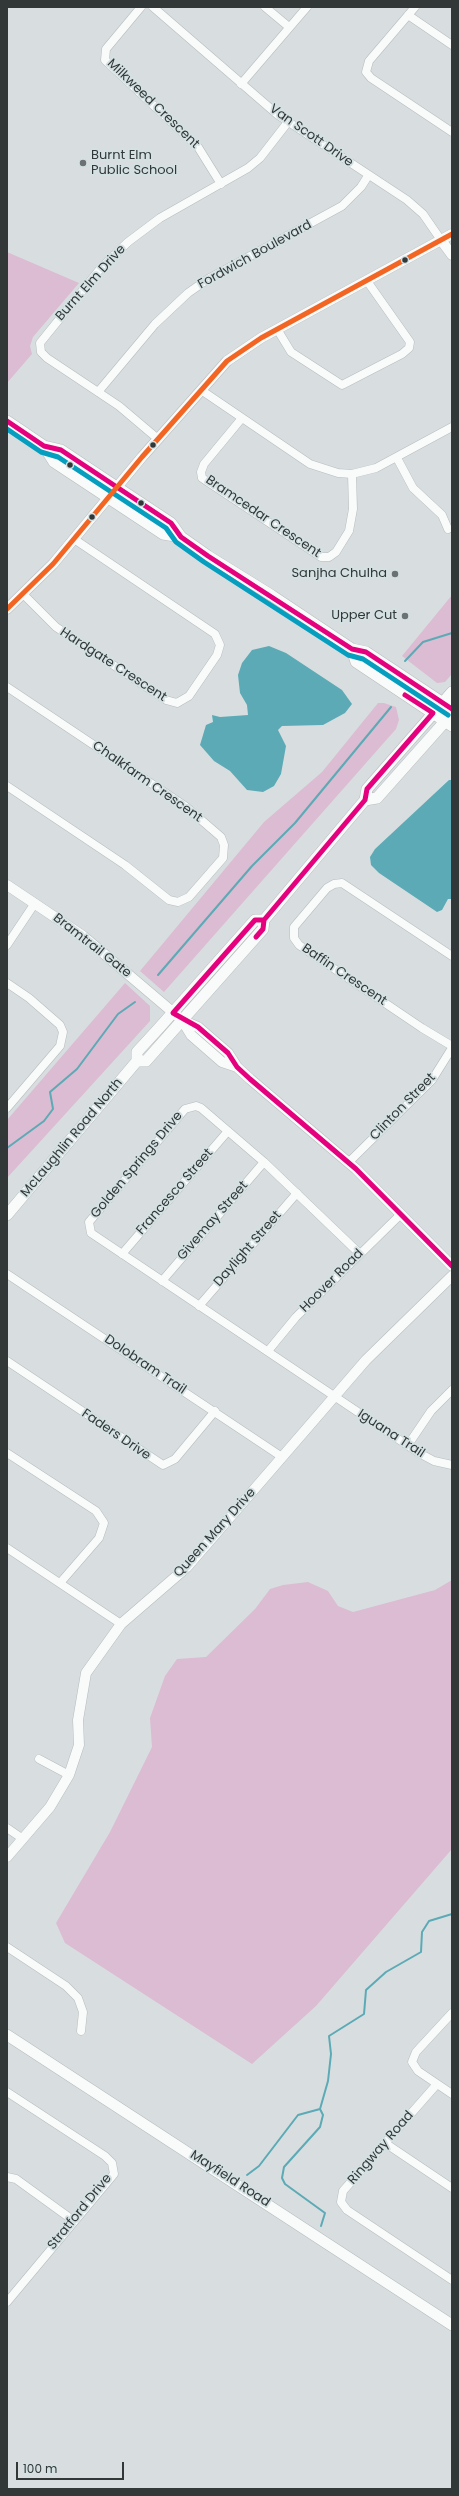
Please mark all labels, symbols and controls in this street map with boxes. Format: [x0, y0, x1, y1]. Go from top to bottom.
street label: Milkweed Crescent [104, 56, 202, 152]
street label: Van Scott Drive [266, 101, 356, 171]
place label: Burnt Elm Public School [91, 148, 177, 179]
marker: Burnt Elm Public School [78, 158, 88, 168]
street label: Fordwich Boulevard [195, 217, 315, 293]
street label: Burnt Elm Drive [53, 242, 129, 324]
unlabelled marker [400, 255, 410, 265]
unlabelled marker [148, 440, 158, 450]
unlabelled marker [65, 460, 75, 470]
street label: Bramcedar Crescent [202, 473, 324, 561]
unlabelled marker [136, 498, 146, 508]
unlabelled marker [87, 512, 97, 522]
place label: Sanjha Chulha [291, 566, 387, 582]
marker: Sanjha Chulha [390, 569, 400, 579]
place label: Upper Cut [331, 608, 397, 624]
marker: Upper Cut [400, 611, 410, 621]
street label: Hardgate Crescent [57, 625, 169, 705]
street label: Chalkfarm Crescent [89, 738, 205, 826]
street label: Bramtrail Gate [50, 911, 134, 981]
street label: Baffin Crescent [299, 941, 389, 1009]
street label: Clinton Street [367, 1070, 439, 1144]
street label: McLaughlin Road North [18, 1076, 126, 1200]
street label: Golden Springs Drive [88, 1108, 186, 1222]
street label: Francesco Street [133, 1146, 217, 1238]
street label: Givemay Street [174, 1178, 252, 1264]
street label: Daylight Street [211, 1208, 285, 1290]
street label: Hoover Road [297, 1246, 367, 1316]
street label: Dolobram Trail [101, 1332, 189, 1398]
street label: Faders Drive [79, 1406, 153, 1464]
street label: Iguana Trail [355, 1407, 427, 1461]
street label: Queen Mary Drive [171, 1485, 259, 1581]
street label: Ringway Road [345, 2108, 417, 2188]
street label: Mayfield Road [187, 2147, 273, 2211]
street label: Stratford Drive [45, 2171, 115, 2253]
scale bar [18, 2454, 126, 2480]
text: 100 m [23, 2460, 57, 2477]

